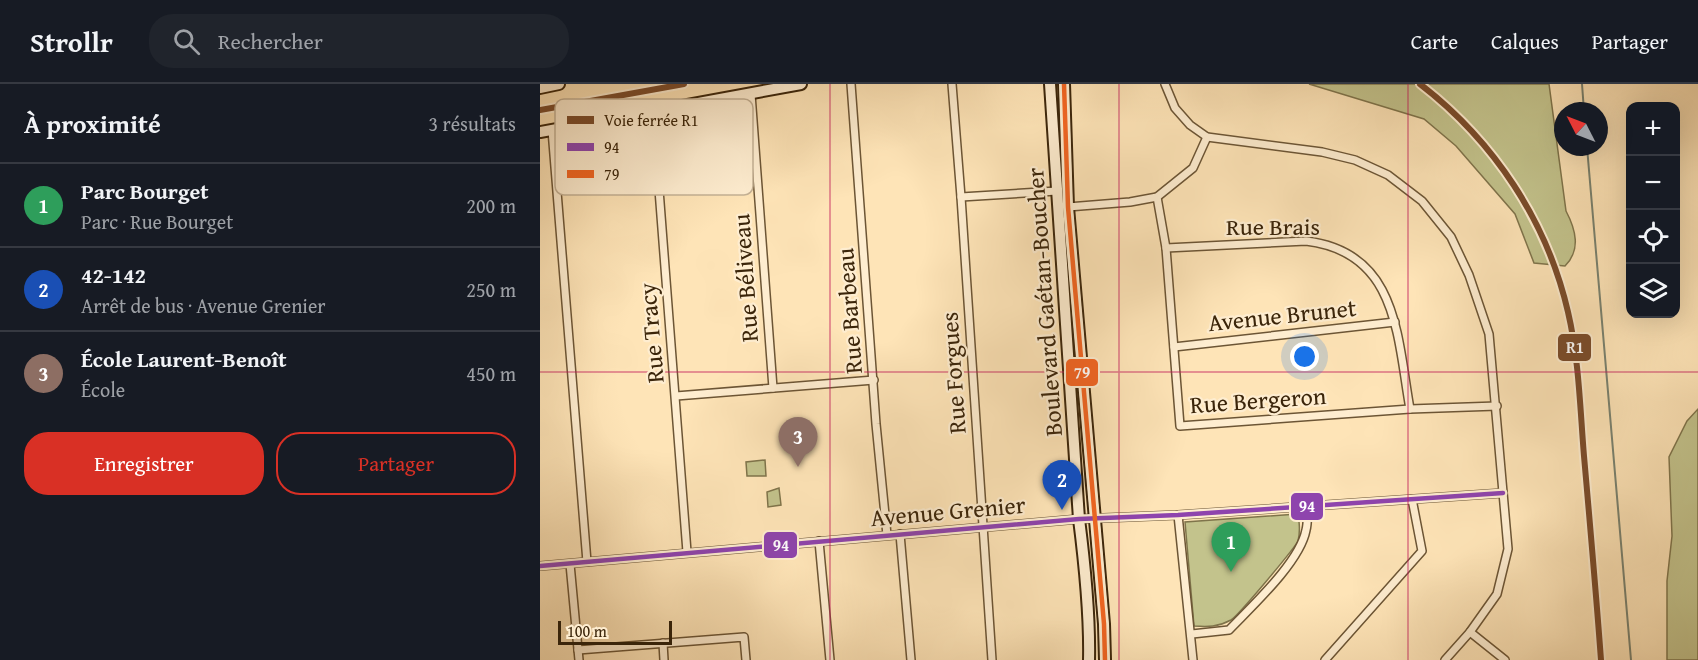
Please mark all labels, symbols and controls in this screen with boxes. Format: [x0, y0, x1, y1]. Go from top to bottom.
search box [149, 14, 569, 68]
text: Strollr [30, 21, 113, 62]
icon: search [170, 25, 203, 58]
text: Rechercher [218, 25, 323, 57]
text: Carte [1411, 26, 1458, 57]
text: Calques [1491, 26, 1559, 57]
text: Partager [1592, 26, 1668, 57]
legend [555, 99, 753, 195]
north arrow [1554, 102, 1608, 156]
map controls [1626, 102, 1680, 318]
button: + [1626, 102, 1680, 156]
text: À proximité [24, 104, 161, 143]
text: Voie ferrée R1 [604, 108, 699, 132]
text: 3 résultats [428, 109, 516, 138]
text: 94 [604, 135, 620, 159]
button: − [1626, 156, 1680, 210]
text: 79 [604, 162, 620, 186]
street label: Boulevard Gaétan-Boucher [1017, 166, 1071, 438]
text: Parc Bourget [81, 175, 209, 207]
text: 1 [38, 191, 49, 220]
text: 200 m [466, 191, 516, 220]
text: Parc · Rue Bourget [81, 207, 233, 236]
street label: Rue Brais [1226, 209, 1320, 244]
button: locate [1626, 210, 1680, 264]
street label: Rue Béliveau [723, 213, 767, 343]
street label: Rue Barbeau [827, 247, 871, 375]
text: 42-142 [81, 259, 146, 291]
button: layers [1626, 264, 1680, 318]
text: 2 [38, 275, 49, 304]
text: 250 m [466, 275, 516, 304]
street label: Rue Tracy [629, 281, 673, 385]
street label: Avenue Brunet [1206, 290, 1358, 340]
text: Arrêt de bus · Avenue Grenier [81, 291, 326, 320]
street label: Rue Forgues [931, 311, 975, 435]
line badge: R1 [1557, 333, 1592, 362]
text: R1 [1566, 335, 1584, 359]
your location [1290, 342, 1319, 371]
text: École Laurent-Benoît [81, 343, 287, 375]
line badge: 79 [1065, 358, 1099, 387]
text: 3 [38, 359, 49, 388]
text: 450 m [466, 359, 516, 388]
text: 79 [1074, 360, 1090, 384]
text: École [81, 375, 125, 404]
street label: Rue Bergeron [1189, 378, 1328, 422]
pin: 3 [778, 418, 818, 467]
button: Enregistrer [24, 432, 264, 495]
button: Partager [276, 432, 516, 495]
pin: 2 [1042, 460, 1082, 510]
street label: Avenue Grenier [869, 487, 1027, 535]
line badge: 94 [1290, 492, 1324, 521]
text: 94 [1299, 494, 1315, 518]
pin: 1 [1212, 522, 1250, 572]
line badge: 94 [763, 531, 798, 559]
text: 94 [773, 533, 789, 557]
scale bar [558, 618, 672, 646]
text: 100 m [567, 619, 607, 643]

